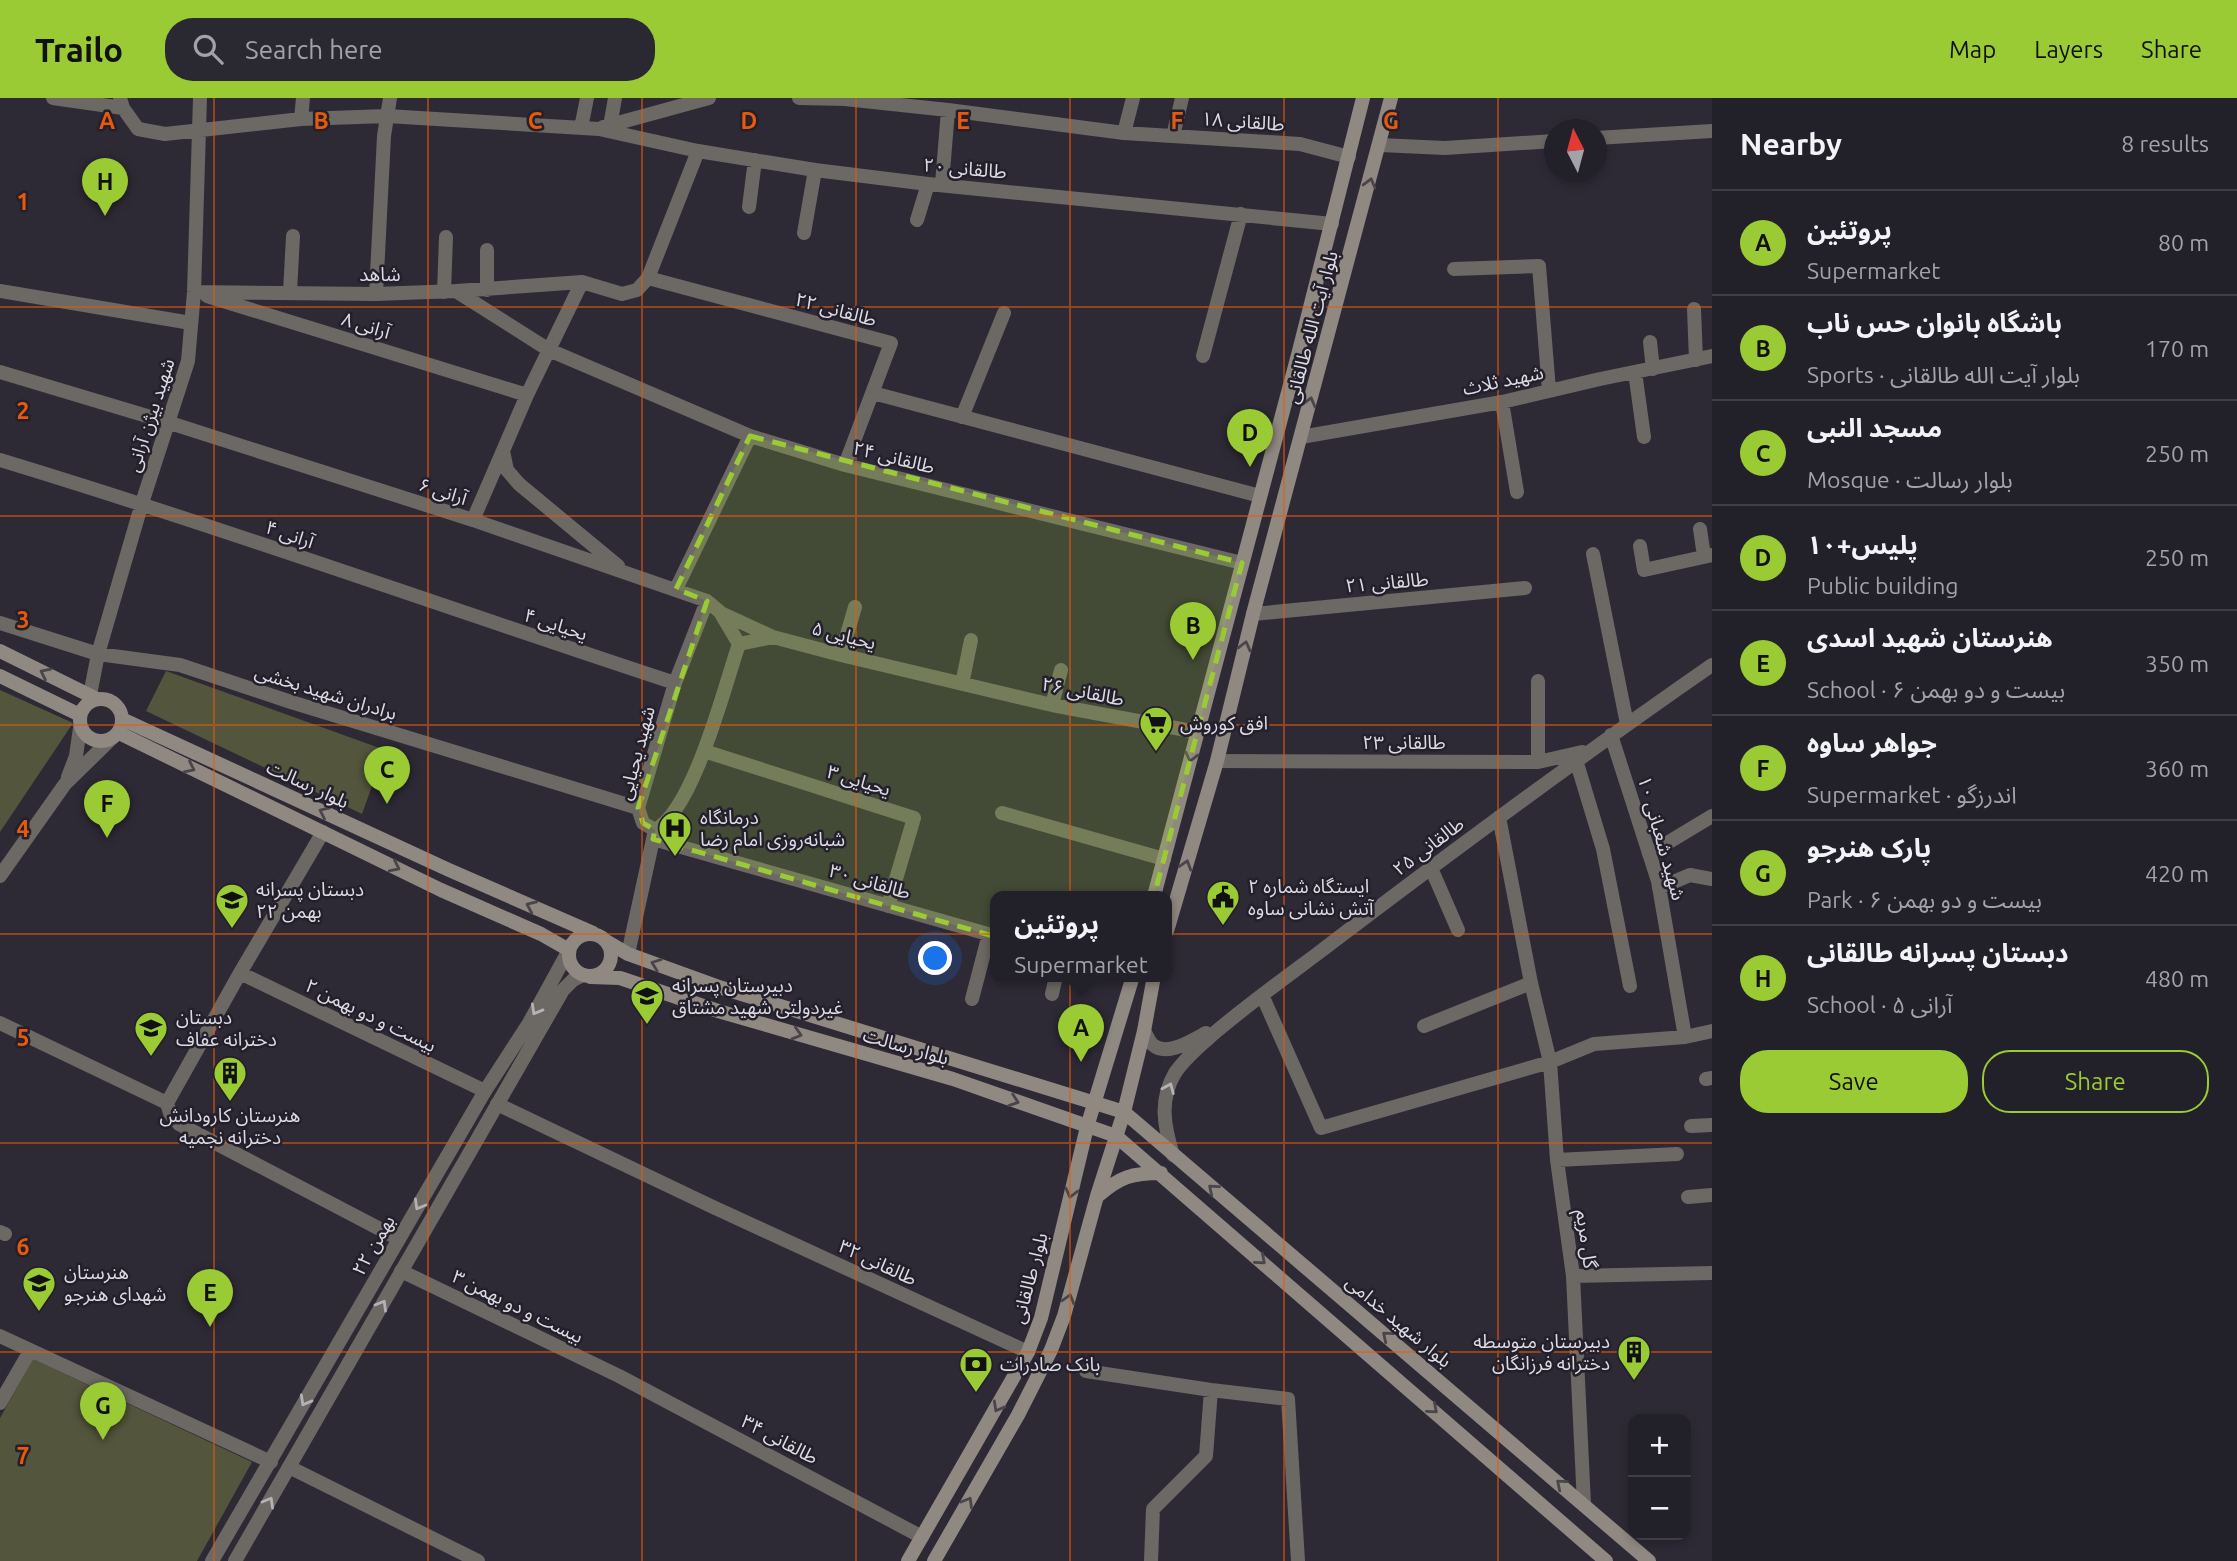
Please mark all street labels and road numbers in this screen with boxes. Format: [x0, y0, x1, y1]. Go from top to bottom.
street label: طالقانی ۱۸ [1201, 107, 1286, 136]
street label: طالقانی ۲۰ [922, 153, 1008, 184]
street label: بلوار آیت الله طالقانی [1280, 248, 1343, 406]
street label: شاهد [359, 263, 401, 285]
street label: طالقانی ۲۲ [793, 288, 879, 331]
street label: آرانی ۸ [339, 307, 394, 344]
street label: شهید بیژن آرانی [121, 356, 180, 475]
street label: شهید ثلاث [1461, 361, 1545, 399]
street label: طالقانی ۲۴ [851, 436, 937, 479]
street label: آرانی ۶ [416, 473, 471, 511]
street label: آرانی ۴ [263, 515, 318, 554]
street label: طالقانی ۲۱ [1344, 567, 1430, 598]
street label: یحیایی ۴ [521, 603, 590, 646]
street label: یحیایی ۵ [809, 616, 878, 655]
street label: برادران شهید بخشی [252, 660, 400, 725]
street label: طالقانی ۲۶ [1040, 672, 1126, 711]
street label: شهید یحیایی [613, 704, 660, 803]
street label: طالقانی ۲۳ [1362, 731, 1446, 754]
street label: بلوار رسالت [263, 755, 353, 814]
street label: یحیایی ۳ [824, 760, 893, 801]
street label: شهید شعبانی ۱۰ [1633, 773, 1690, 903]
street label: طالقانی ۲۵ [1388, 812, 1469, 881]
street label: طالقانی ۳۰ [827, 859, 913, 904]
street label: بیست و دو بهمن ۲ [301, 974, 440, 1057]
street label: بلوار رسالت [860, 1023, 951, 1070]
street label: گل مریم [1568, 1208, 1602, 1272]
street label: ۲۲ بهمن [347, 1211, 400, 1279]
street label: بلوار طالقانی [1006, 1230, 1053, 1326]
street label: طالقانی ۳۲ [835, 1234, 921, 1291]
street label: بیست و دو بهمن ۳ [448, 1265, 587, 1348]
street label: بلوار شهید خدامی [1341, 1270, 1456, 1372]
street label: طالقانی ۳۴ [738, 1410, 822, 1469]

